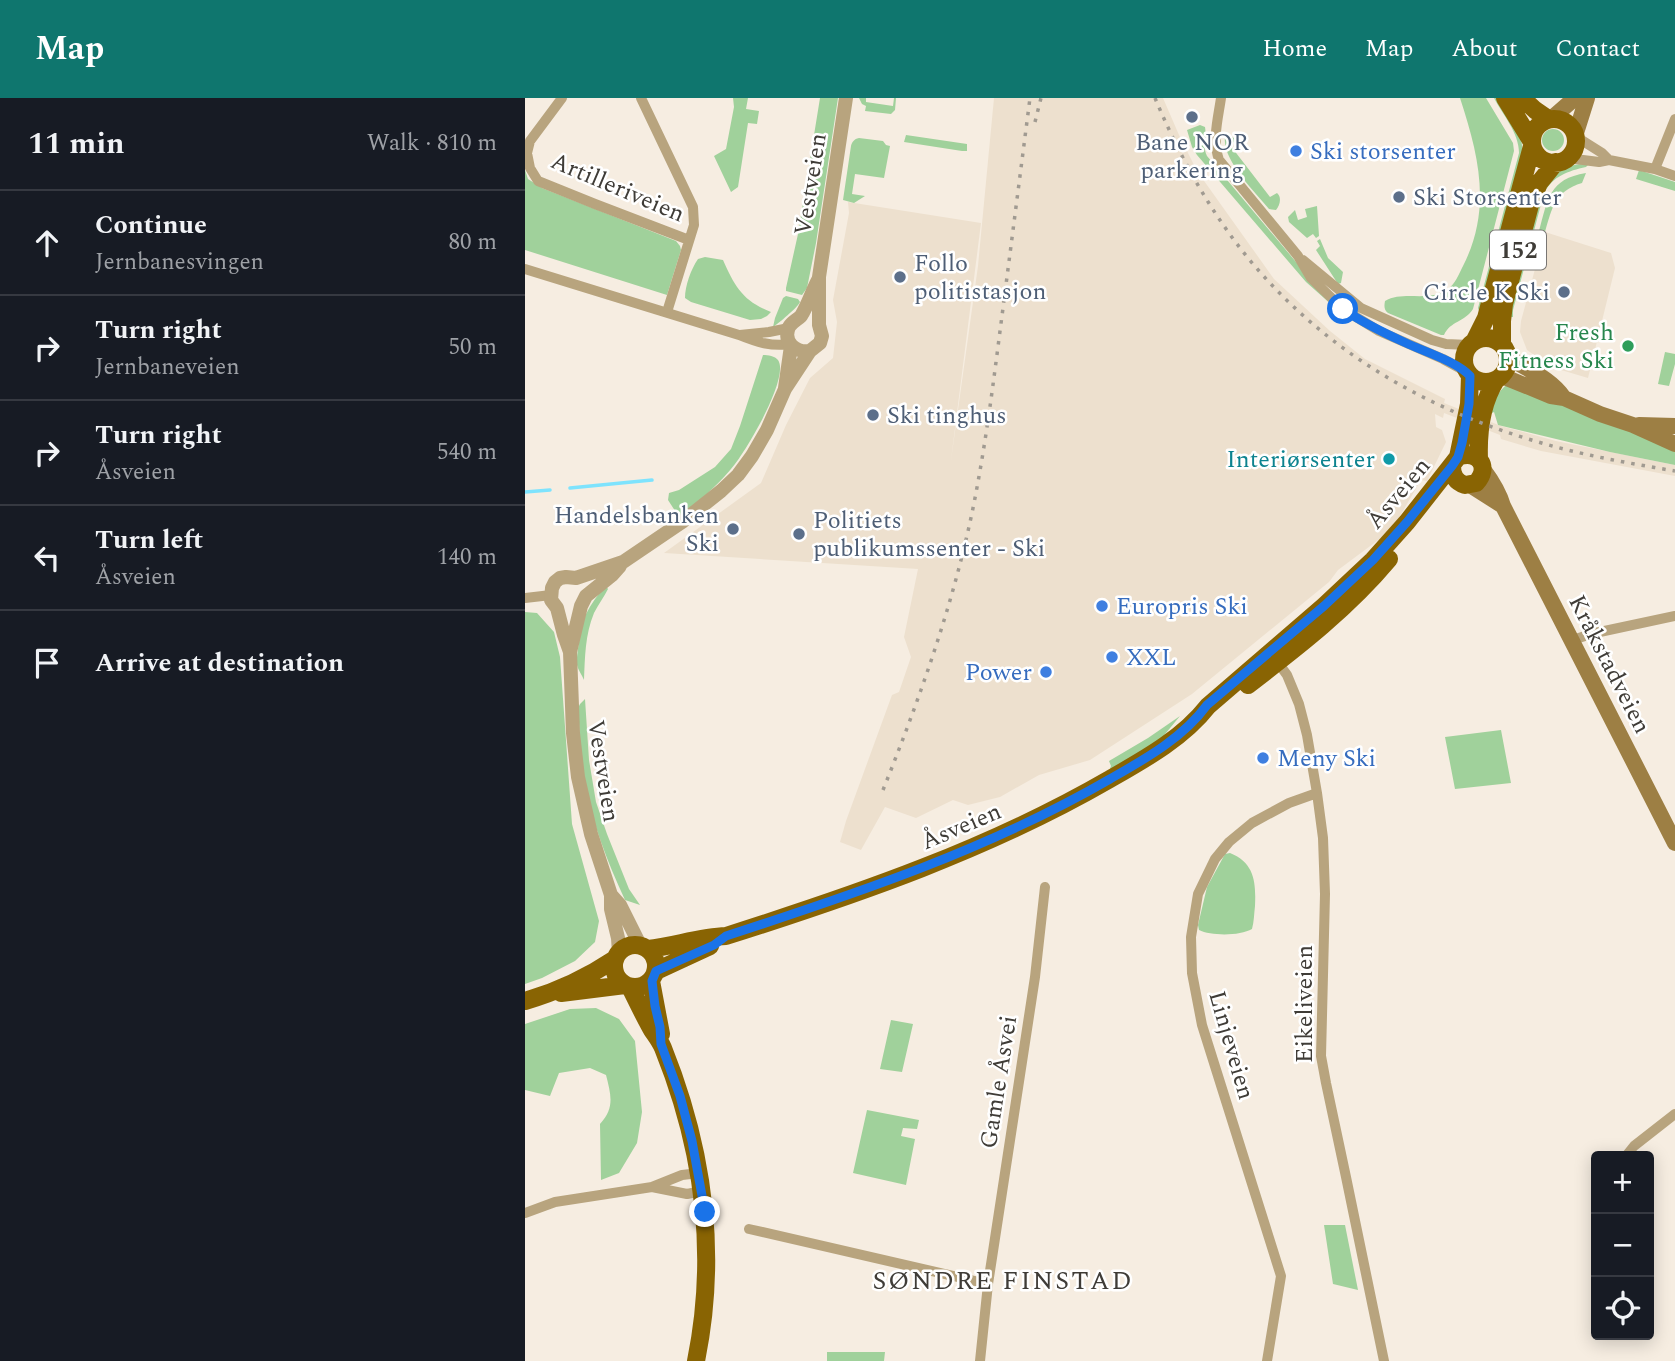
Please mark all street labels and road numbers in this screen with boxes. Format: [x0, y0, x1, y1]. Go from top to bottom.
street label: Vestveien [785, 130, 837, 238]
street label: Artilleriveien [545, 144, 690, 232]
road number: 152 [1490, 230, 1546, 270]
street label: Åsveien [1358, 450, 1440, 538]
street label: Kråkstadveien [1559, 589, 1660, 740]
street label: Vestveien [577, 717, 629, 825]
street label: Åsveien [916, 794, 1007, 860]
street label: Eikeliveien [1287, 945, 1323, 1063]
street label: Linjeveien [1198, 987, 1264, 1104]
street label: Gamle Åsvei [971, 1013, 1027, 1151]

